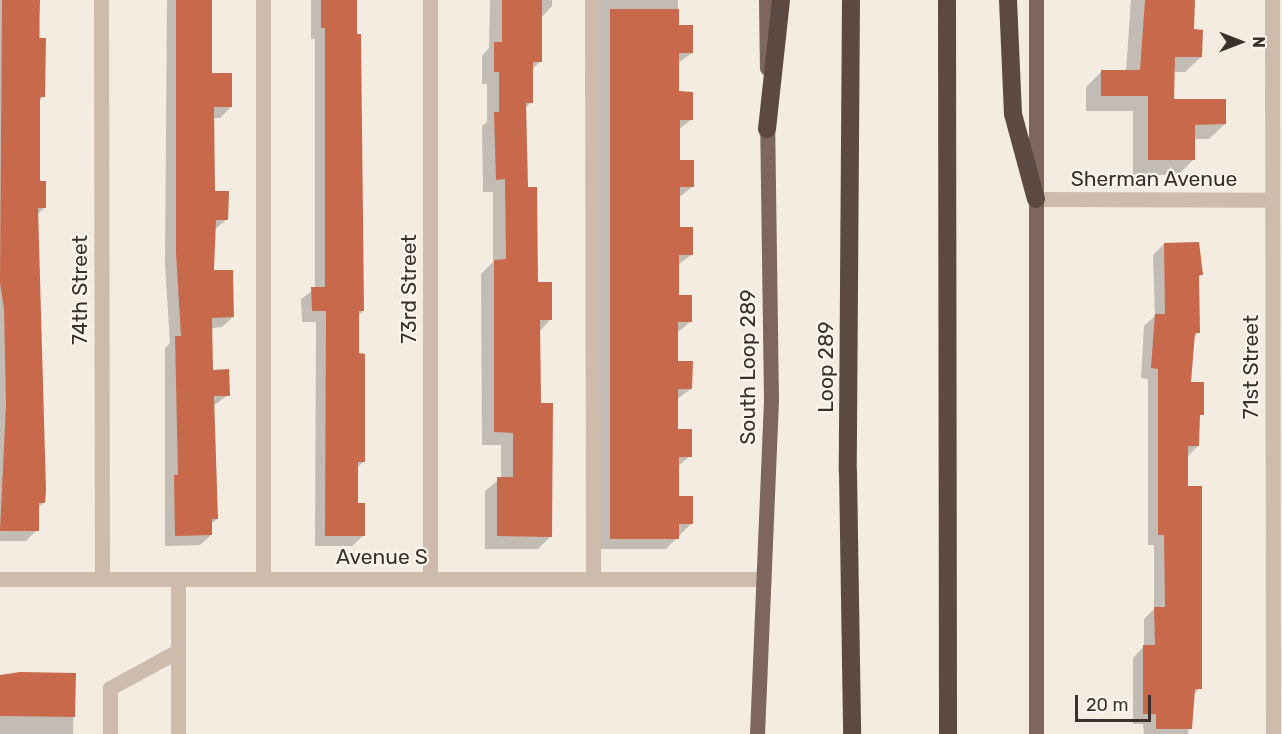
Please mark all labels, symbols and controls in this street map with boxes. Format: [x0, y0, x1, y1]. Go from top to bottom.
north arrow [1210, 12, 1270, 72]
text: N [1249, 36, 1268, 48]
street label: Sherman Avenue [1070, 166, 1238, 192]
street label: 73rd Street [396, 234, 422, 344]
street label: 74th Street [67, 235, 93, 345]
street label: South Loop 289 [735, 289, 761, 445]
street label: 71st Street [1238, 315, 1264, 419]
street label: Loop 289 [813, 321, 839, 413]
street label: Avenue S [336, 544, 428, 570]
scale bar [1078, 683, 1154, 721]
text: 20 m [1086, 694, 1128, 716]

